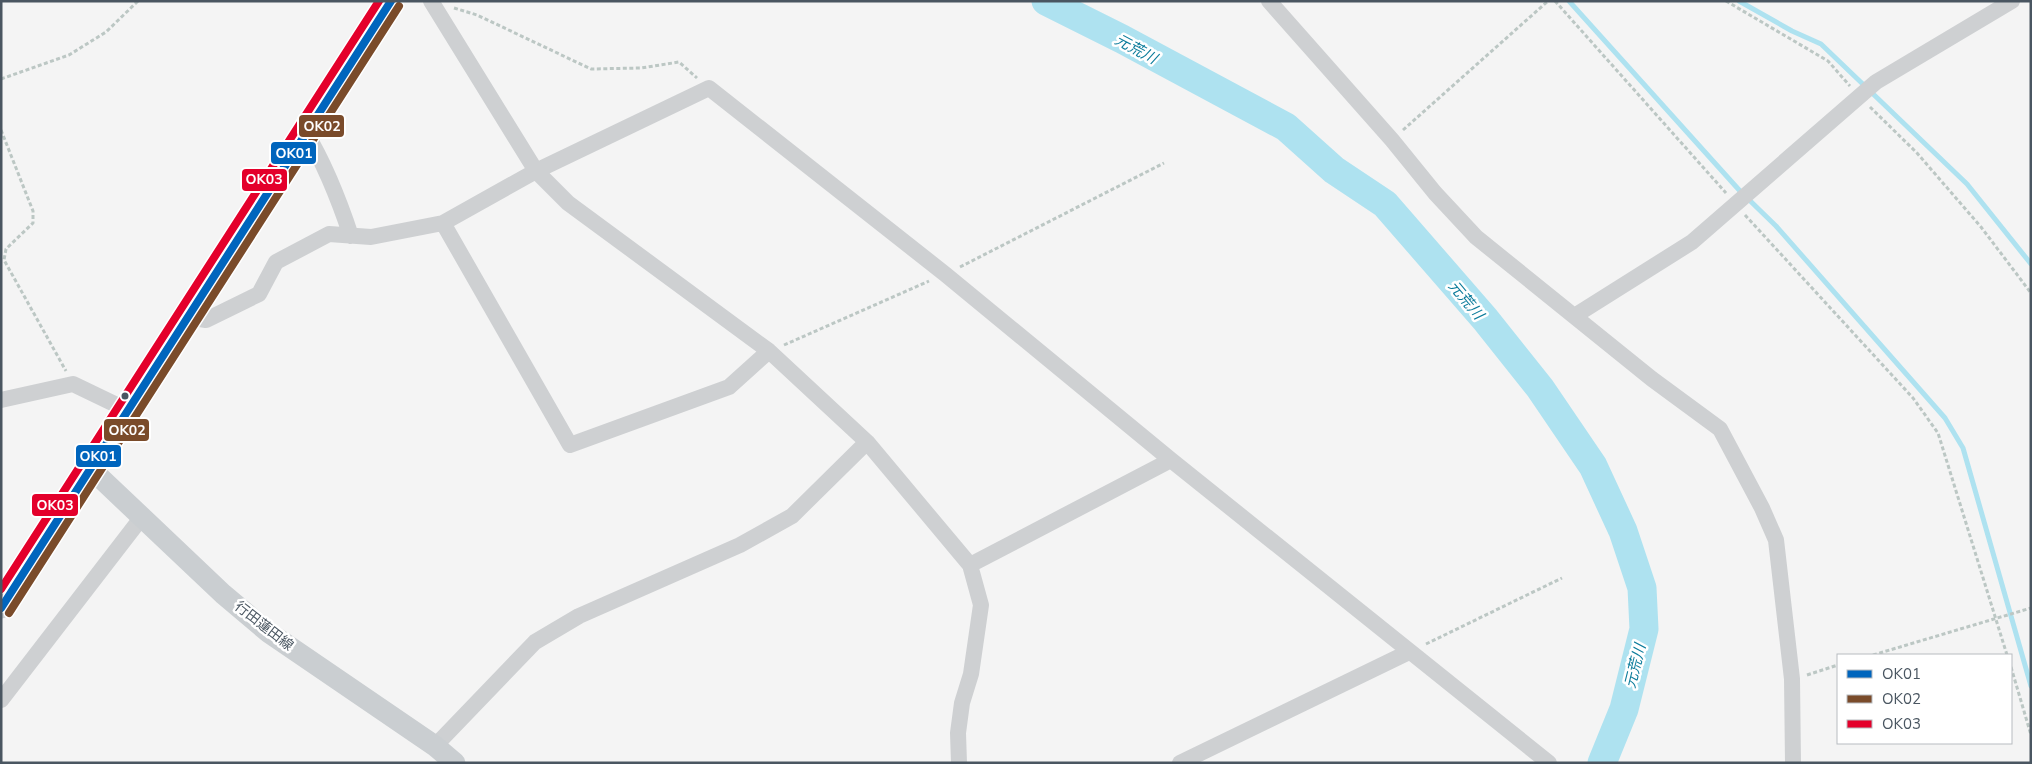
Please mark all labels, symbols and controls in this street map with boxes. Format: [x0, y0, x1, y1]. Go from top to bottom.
water label: 元荒川 [1111, 30, 1162, 69]
line badge: OK02 [298, 114, 345, 138]
text: OK02 [303, 117, 341, 136]
line badge: OK01 [270, 141, 317, 165]
text: OK01 [275, 144, 313, 163]
line badge: OK03 [241, 168, 288, 192]
text: OK03 [245, 170, 283, 189]
water label: 元荒川 [1444, 276, 1489, 325]
unlabelled marker [120, 391, 130, 401]
line badge: OK02 [103, 418, 150, 442]
text: OK02 [108, 421, 146, 440]
line badge: OK01 [75, 444, 122, 468]
text: OK01 [79, 447, 117, 466]
line badge: OK03 [31, 493, 79, 517]
text: OK03 [36, 496, 74, 515]
street label: 行田蓮田線 [231, 597, 297, 655]
water label: 元荒川 [1620, 640, 1651, 690]
legend [1837, 654, 2012, 744]
text: OK01 [1882, 664, 1921, 684]
text: OK02 [1882, 689, 1921, 709]
text: OK03 [1882, 714, 1921, 734]

